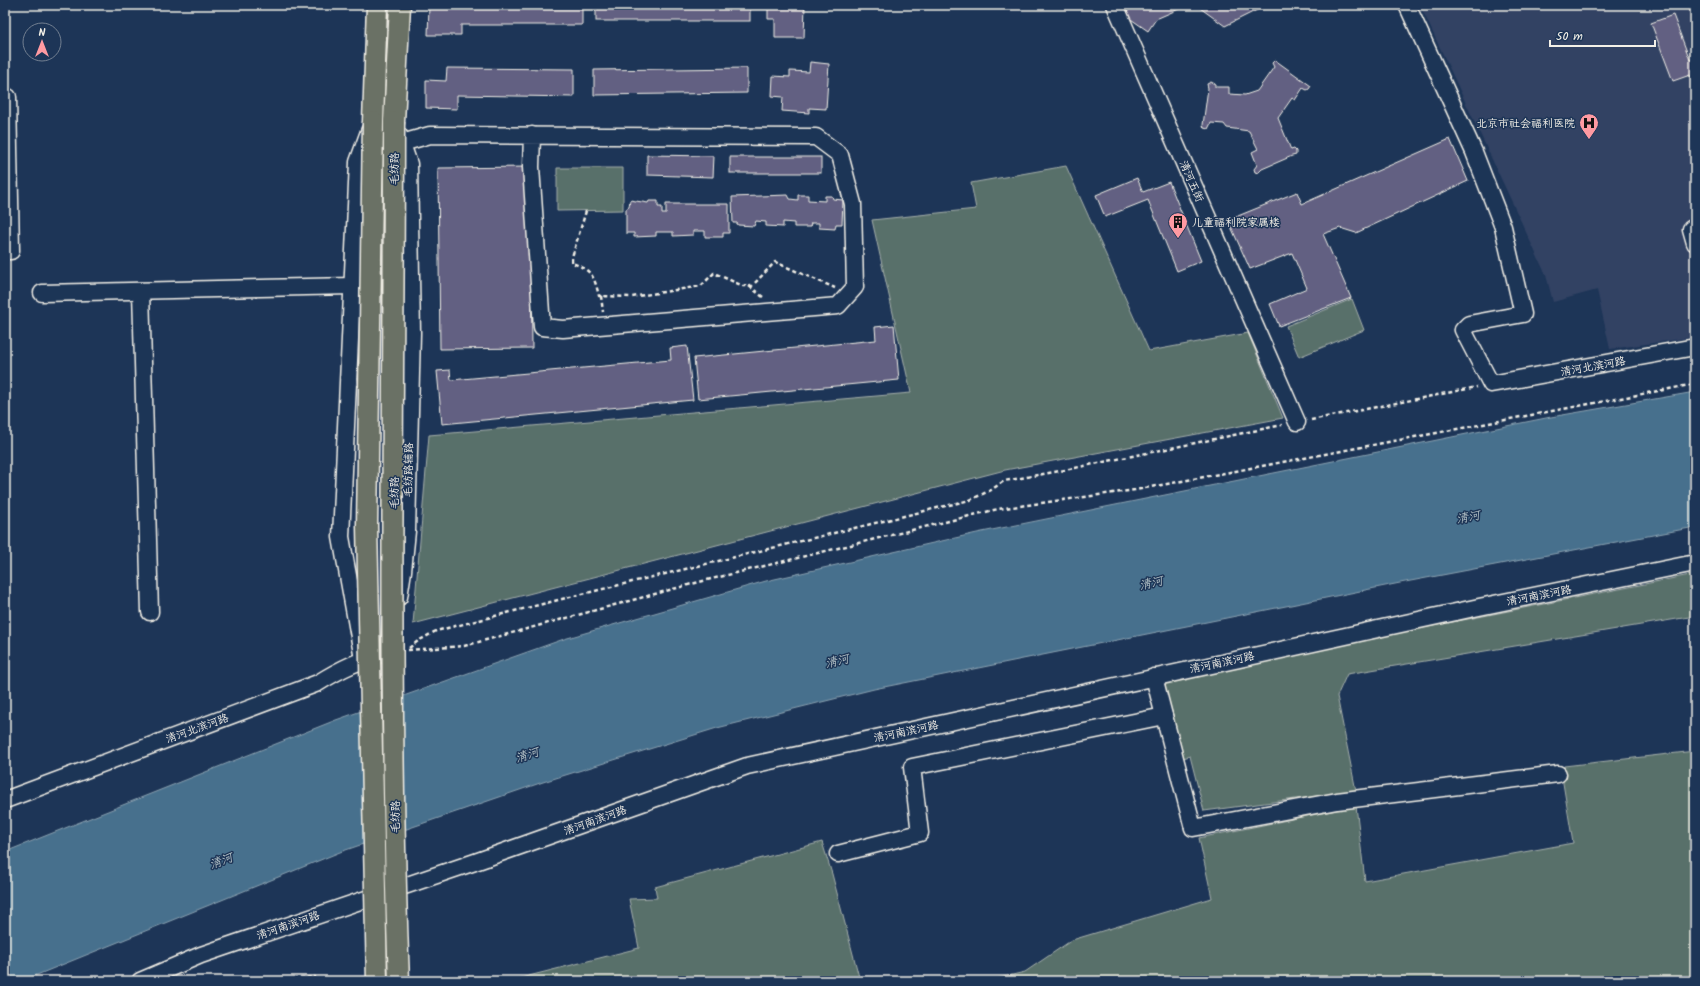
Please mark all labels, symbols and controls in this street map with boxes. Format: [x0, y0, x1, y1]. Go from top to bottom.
north arrow [22, 22, 62, 62]
scale bar [1550, 22, 1655, 48]
text: N [39, 24, 46, 42]
text: 50 m [1556, 27, 1583, 46]
hospital icon: 北京市社会福利医院 [1578, 112, 1600, 140]
place label: 北京市社会福利医院 [1476, 115, 1575, 133]
street label: 毛纺路 [386, 153, 404, 186]
street label: 清河五街 [1174, 158, 1209, 206]
building icon: 儿童福利院家属楼 [1167, 211, 1189, 239]
place label: 儿童福利院家属楼 [1192, 214, 1280, 232]
street label: 清河北滨河路 [1559, 352, 1627, 382]
street label: 毛纺路辅路 [400, 442, 418, 498]
street label: 毛纺路 [386, 477, 404, 510]
water label: 清河 [1454, 505, 1484, 529]
water label: 清河 [1137, 571, 1167, 596]
street label: 清河南滨河路 [1505, 581, 1573, 611]
street label: 清河南滨河路 [1188, 647, 1256, 679]
water label: 清河 [823, 649, 853, 674]
street label: 清河北滨河路 [163, 709, 231, 749]
street label: 清河南滨河路 [872, 716, 940, 748]
water label: 清河 [513, 742, 543, 768]
street label: 毛纺路 [387, 801, 405, 834]
street label: 清河南滨河路 [561, 801, 629, 841]
water label: 清河 [207, 848, 238, 875]
street label: 清河南滨河路 [254, 907, 322, 945]

